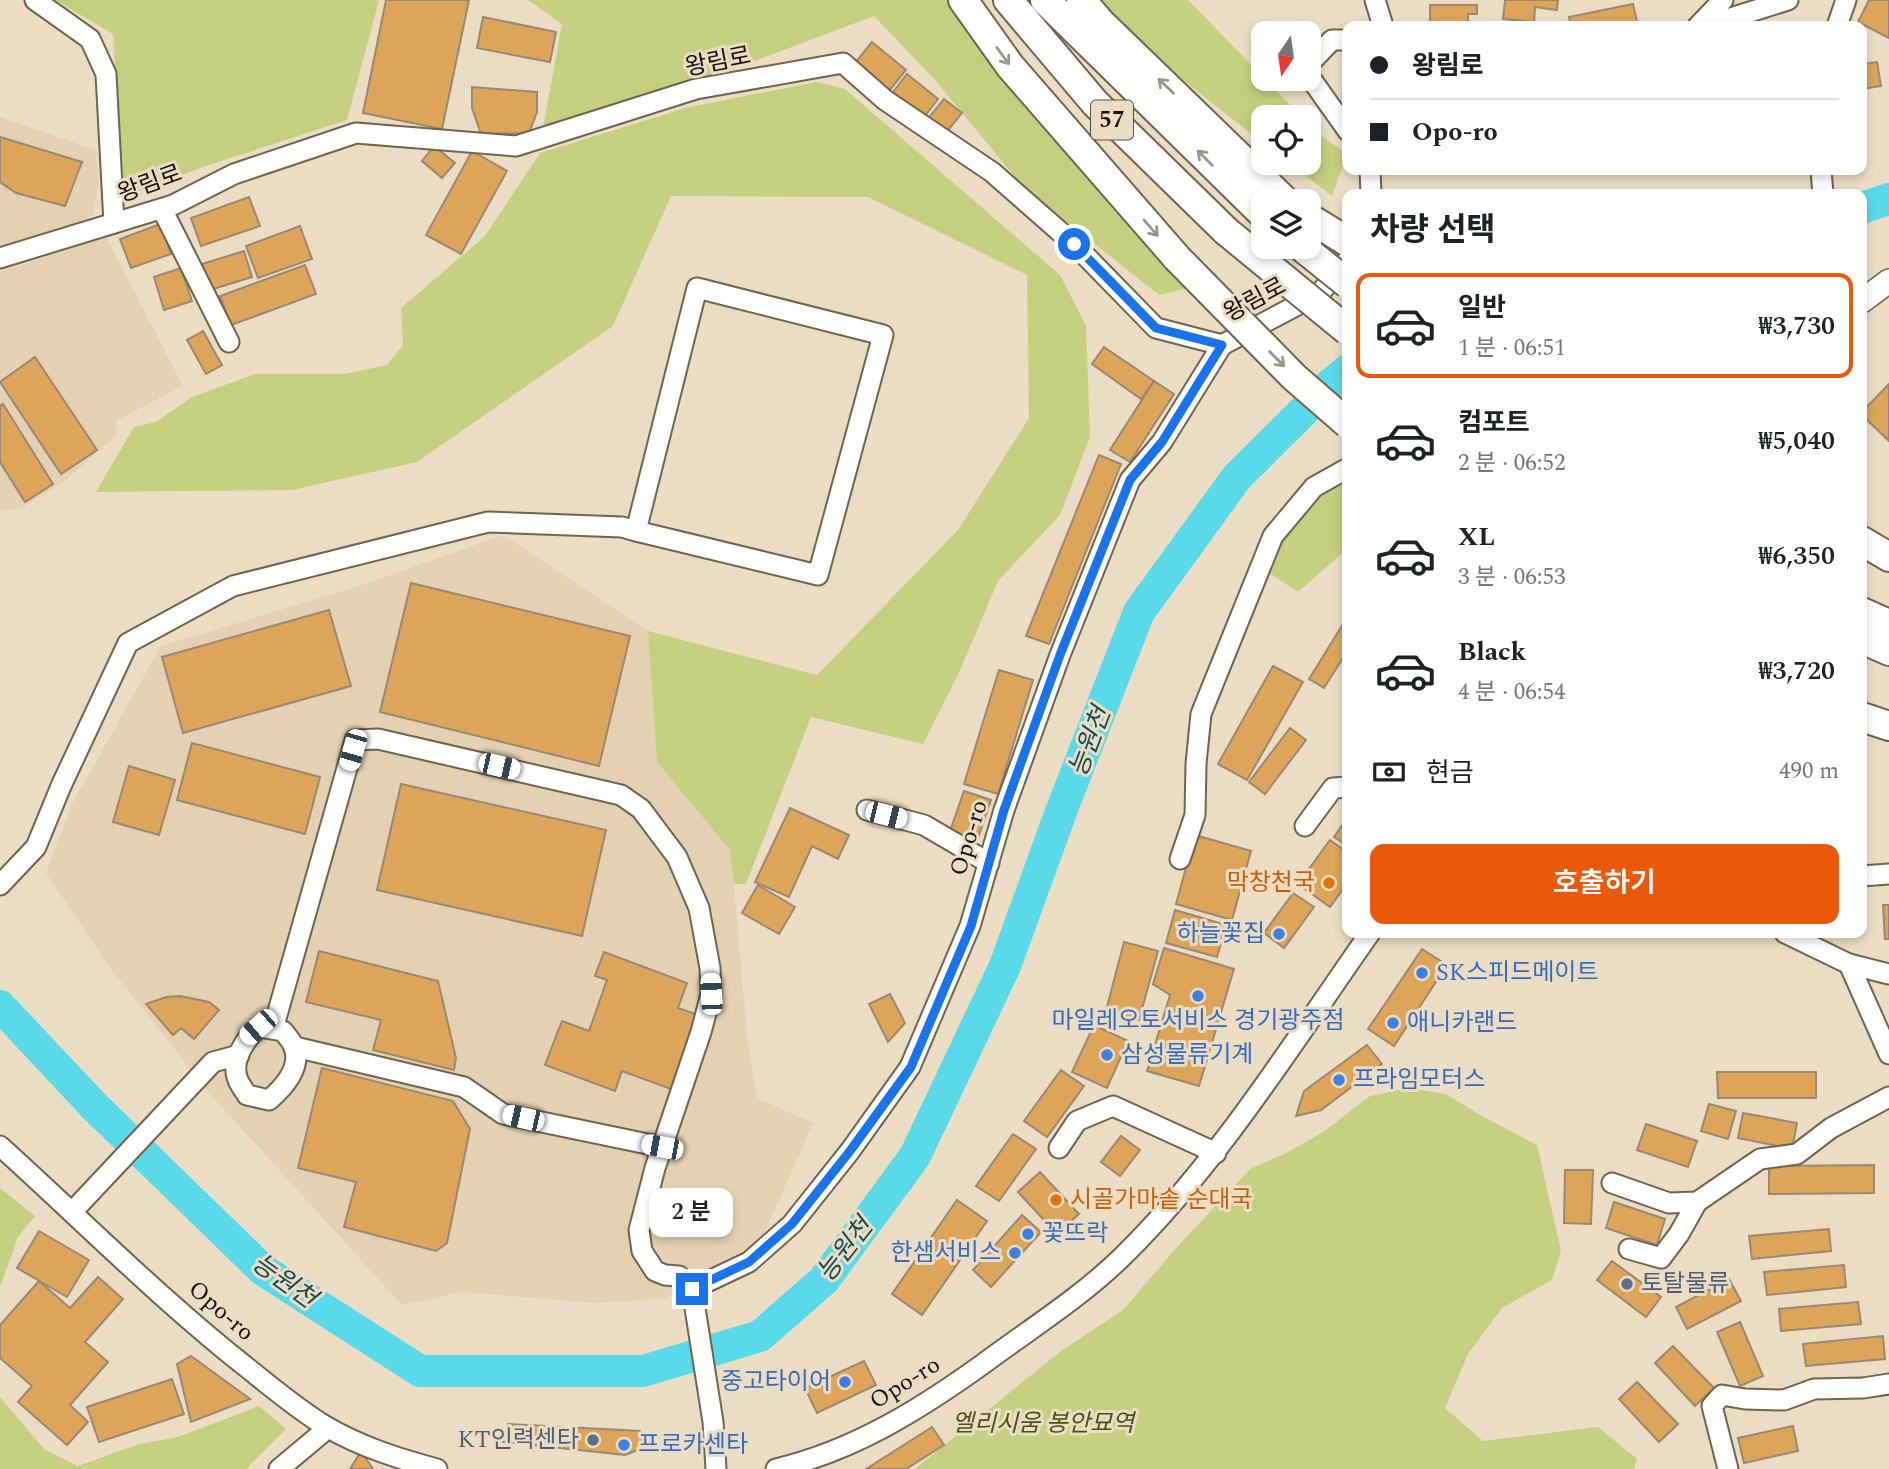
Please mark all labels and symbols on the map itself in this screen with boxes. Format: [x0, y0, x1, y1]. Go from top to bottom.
north arrow [1251, 21, 1321, 91]
street label: 왕림로 [682, 38, 754, 86]
one-way arrow [996, 46, 1010, 65]
one-way arrow [1158, 77, 1175, 94]
road number: 57 [1091, 100, 1133, 140]
one-way arrow [1196, 150, 1213, 167]
street label: 왕림로 [113, 156, 187, 212]
one-way arrow [1143, 219, 1159, 237]
route start [1058, 228, 1090, 260]
street label: 왕림로 [1217, 269, 1293, 331]
one-way arrow [1268, 351, 1285, 368]
water label: 능원천 [1058, 698, 1123, 783]
car [338, 727, 369, 773]
car [477, 751, 522, 781]
street label: Opo-ro [940, 796, 998, 880]
car [864, 800, 909, 830]
place label: 막창천국 [1227, 865, 1315, 901]
marker: 막창천국 [1321, 875, 1337, 891]
place label: 하늘꽃집 [1177, 916, 1265, 952]
marker: 하늘꽃집 [1271, 926, 1287, 942]
place label: SK스피드메이트 [1436, 955, 1598, 991]
marker: SK스피드메이트 [1414, 965, 1430, 981]
car [700, 972, 723, 1016]
marker: 마일레오토서비스 경기광주점 [1190, 988, 1206, 1004]
place label: 마일레오토서비스 경기광주점 [1051, 1003, 1345, 1039]
car [236, 1005, 281, 1049]
place label: 애니카랜드 [1407, 1005, 1517, 1041]
marker: 애니카랜드 [1385, 1015, 1401, 1031]
place label: 삼성물류기계 [1121, 1037, 1253, 1073]
marker: 삼성물류기계 [1099, 1047, 1115, 1063]
place label: 프라임모터스 [1353, 1062, 1485, 1098]
marker: 프라임모터스 [1331, 1072, 1347, 1088]
car [501, 1103, 546, 1133]
car [640, 1133, 685, 1161]
place label: 시골가마솥 순대국 [1070, 1182, 1253, 1218]
callout: 2 분 [650, 1188, 734, 1236]
marker: 시골가마솥 순대국 [1048, 1192, 1064, 1208]
water label: 능원천 [807, 1207, 885, 1291]
place label: 꽃뜨락 [1042, 1216, 1108, 1252]
marker: 꽃뜨락 [1020, 1226, 1036, 1242]
place label: 한샘서비스 [891, 1235, 1001, 1271]
water label: 능원천 [243, 1244, 327, 1320]
marker: 한샘서비스 [1007, 1245, 1023, 1261]
place label: 토탈물류 [1641, 1266, 1729, 1302]
street label: Opo-ro [180, 1272, 262, 1350]
route end [676, 1273, 708, 1305]
marker: 토탈물류 [1619, 1276, 1635, 1292]
street label: Opo-ro [862, 1347, 948, 1419]
place label: 중고타이어 [721, 1364, 831, 1400]
marker: 중고타이어 [837, 1374, 853, 1390]
park label: 엘리시움 봉안묘역 [952, 1406, 1137, 1442]
place label: KT인력센타 [457, 1422, 579, 1458]
place label: 프로카센타 [638, 1427, 748, 1463]
marker: KT인력센타 [585, 1432, 601, 1448]
marker: 프로카센타 [616, 1437, 632, 1453]

